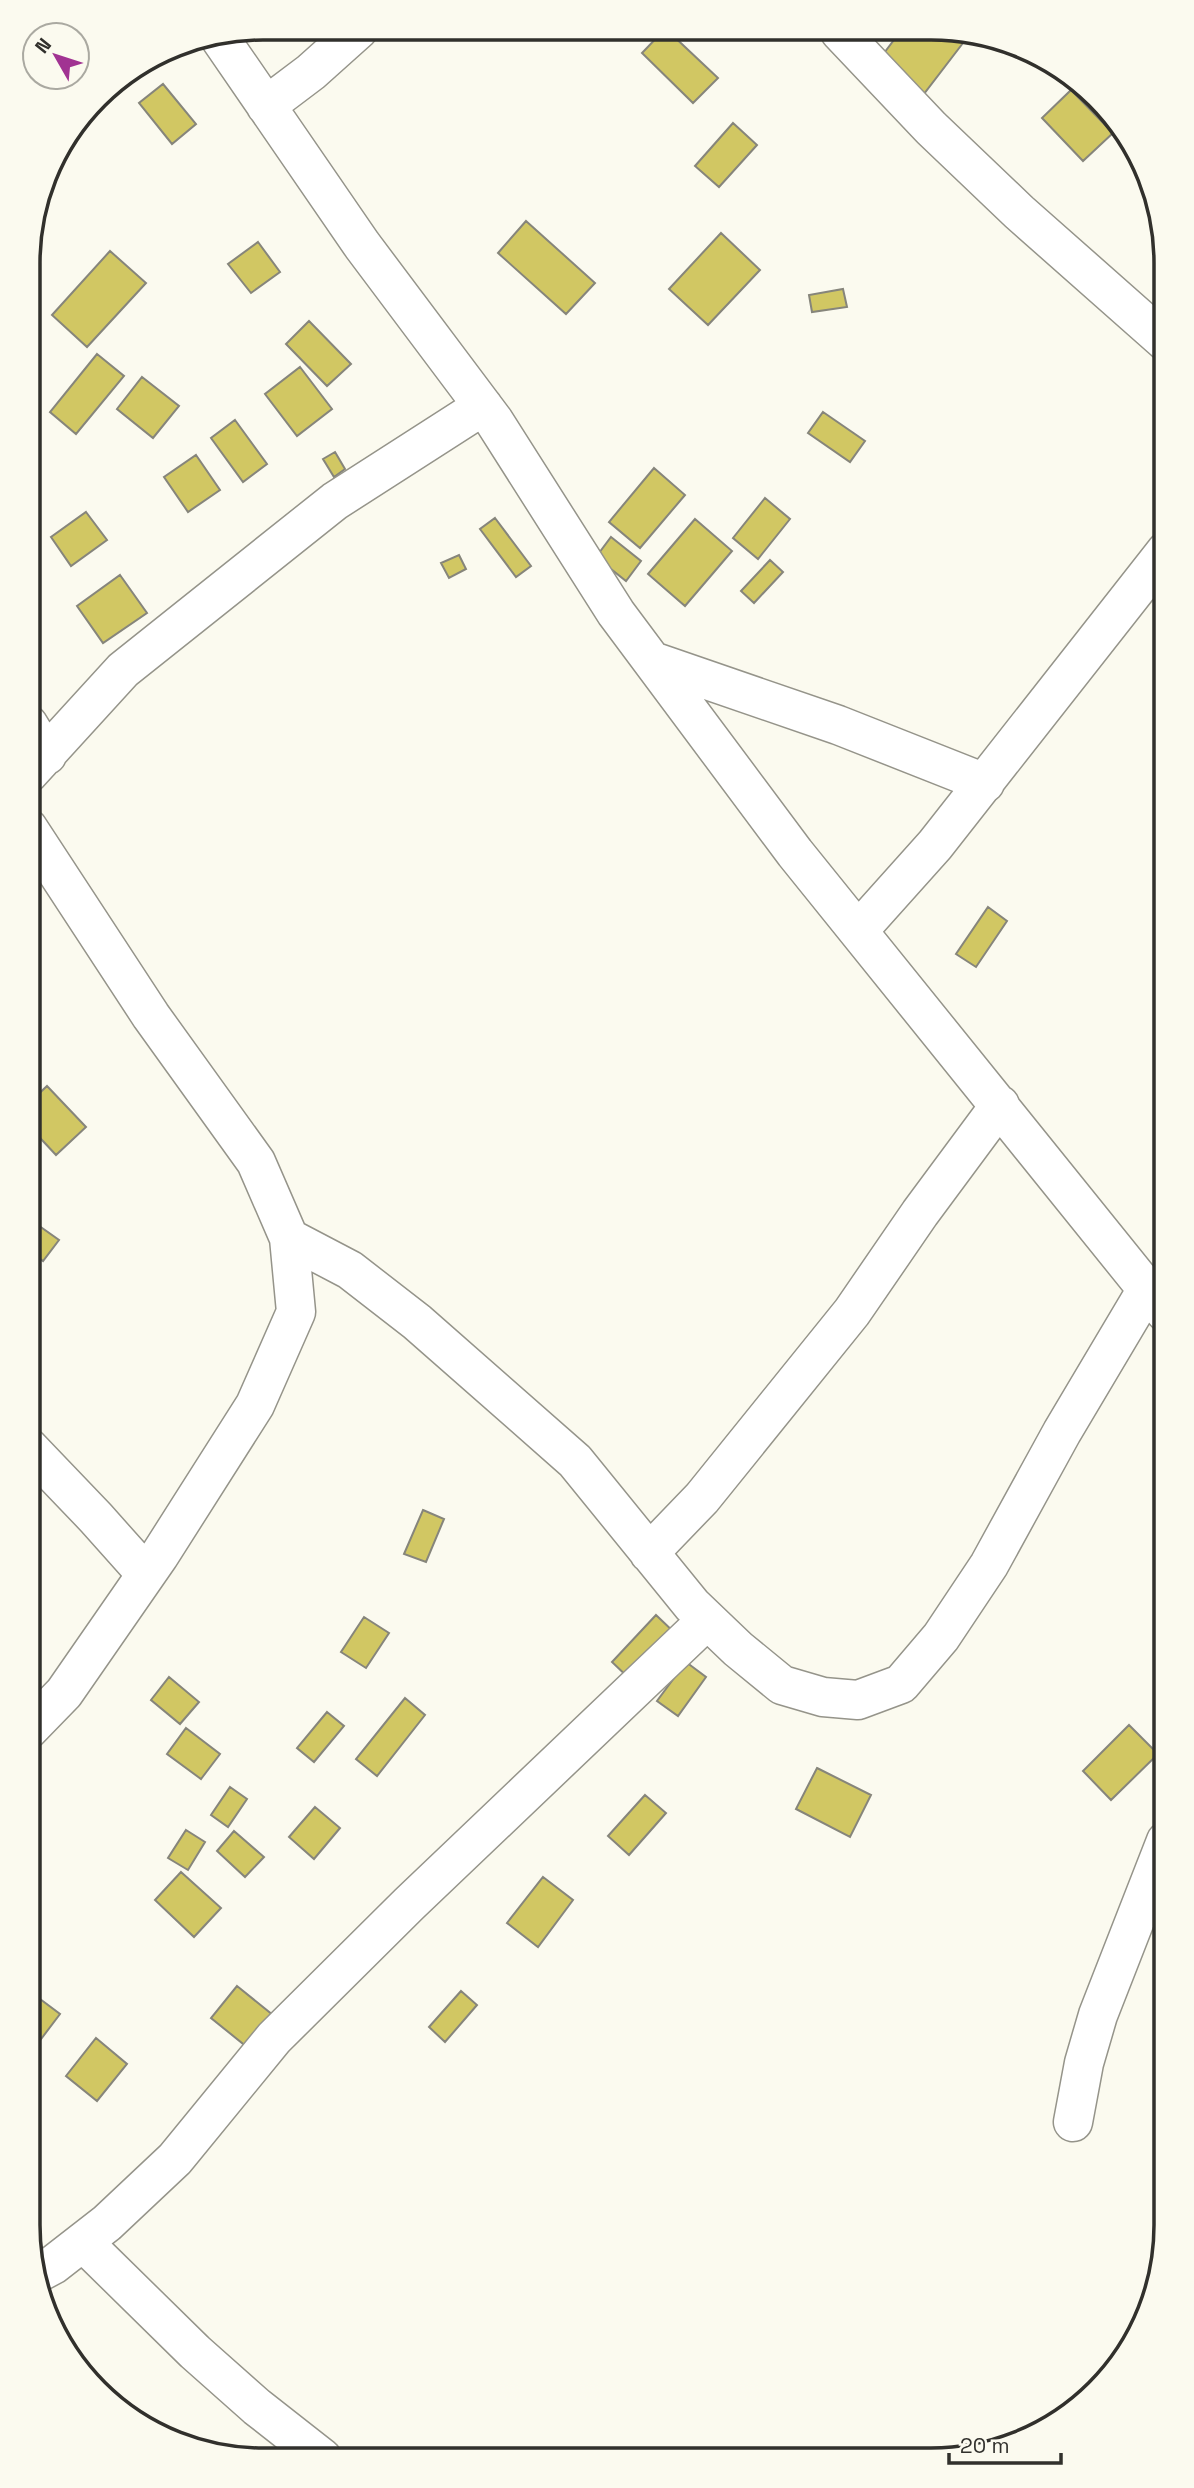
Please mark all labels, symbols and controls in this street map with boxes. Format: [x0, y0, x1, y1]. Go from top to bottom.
north arrow [21, 21, 91, 91]
text: N [29, 33, 57, 58]
scale bar [949, 2422, 1061, 2466]
text: 20 m [960, 2432, 1010, 2459]

